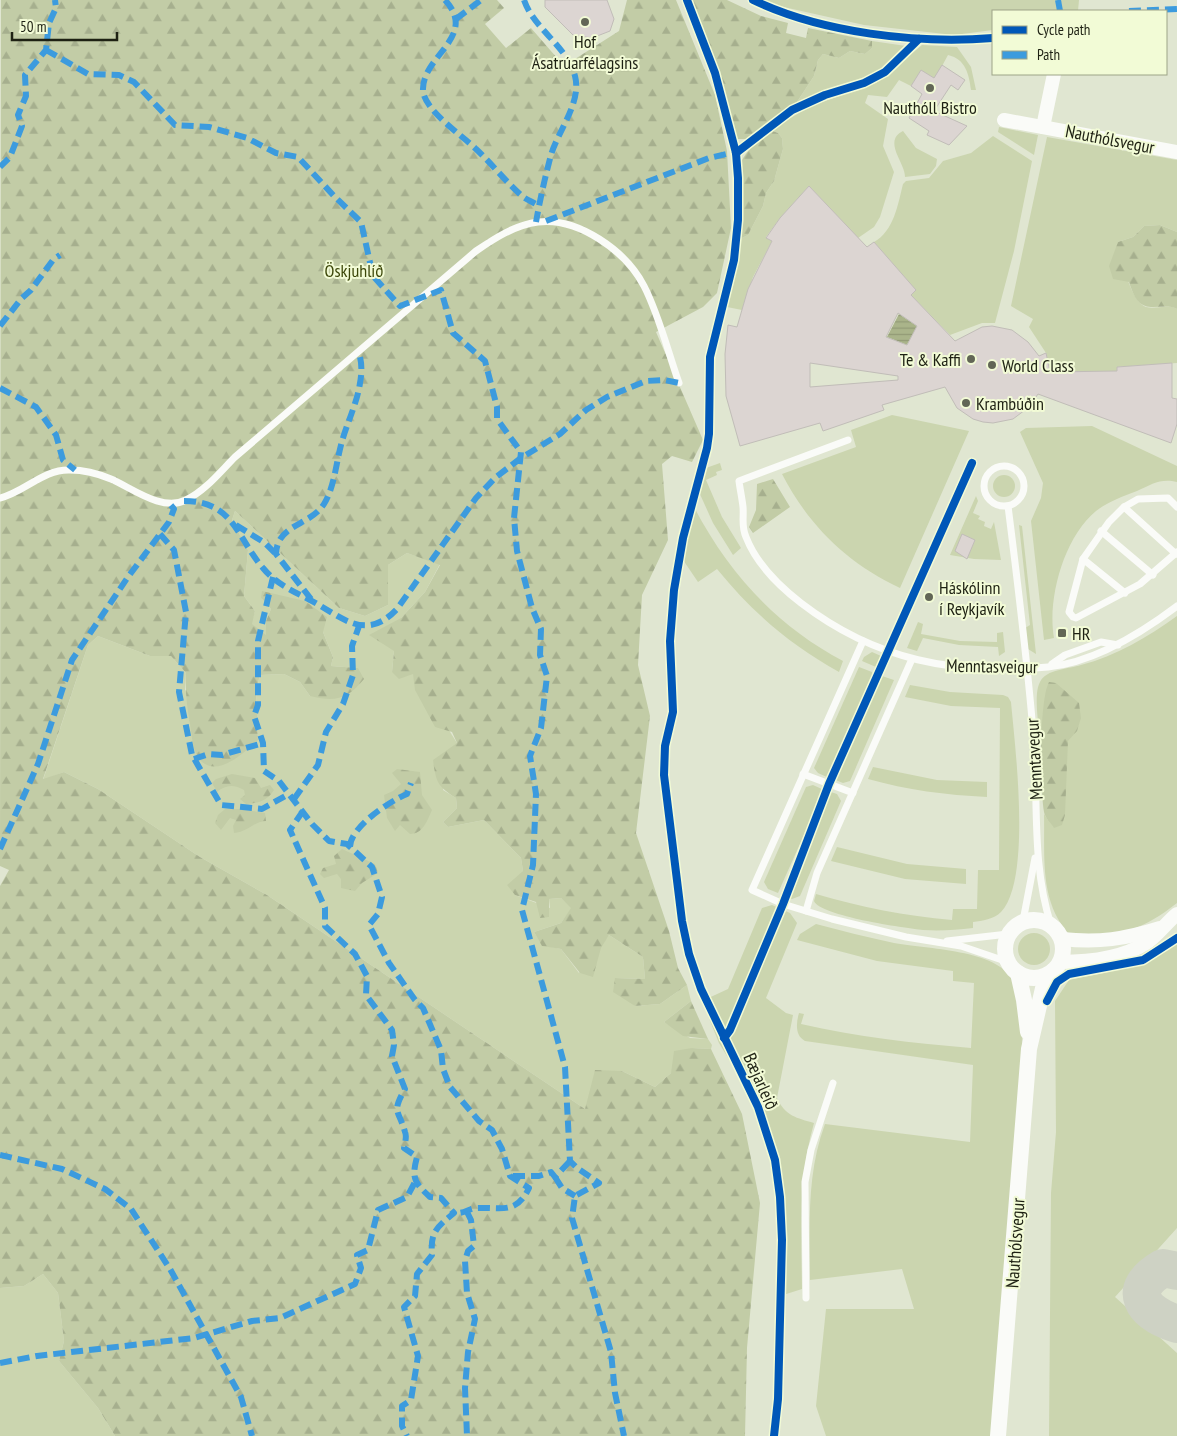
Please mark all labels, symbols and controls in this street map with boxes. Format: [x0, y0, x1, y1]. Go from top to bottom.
scale bar [12, 10, 118, 42]
legend [992, 10, 1167, 75]
marker: Hof Ásatrúarfélagsins [579, 16, 591, 28]
text: 50 m [20, 17, 46, 36]
text: Cycle path [1037, 20, 1090, 39]
place label: Hof Ásatrúarfélagsins [532, 30, 638, 74]
text: Path [1037, 45, 1060, 64]
marker: Nauthóll Bistro [924, 82, 936, 94]
place label: Nauthóll Bistro [883, 96, 977, 119]
street label: Nauthólsvegur [1063, 119, 1157, 159]
park label: Öskjuhlíð [325, 259, 383, 282]
place label: Te & Kaffi [900, 348, 961, 371]
marker: Te & Kaffi [965, 353, 977, 365]
place label: World Class [1002, 354, 1074, 377]
marker: World Class [986, 359, 998, 371]
place label: Krambúðin [976, 392, 1044, 415]
marker: Krambúðin [960, 397, 972, 409]
place label: Háskólinn í Reykjavík [939, 576, 1004, 620]
marker: Háskólinn í Reykjavík [923, 591, 935, 603]
place label: HR [1072, 622, 1091, 645]
marker: HR [1056, 627, 1068, 639]
street label: Menntasveigur [946, 654, 1038, 678]
street label: Menntavegur [1020, 718, 1048, 800]
street label: Bæjarleið [738, 1049, 784, 1113]
street label: Nauthólsvegur [1000, 1197, 1030, 1289]

